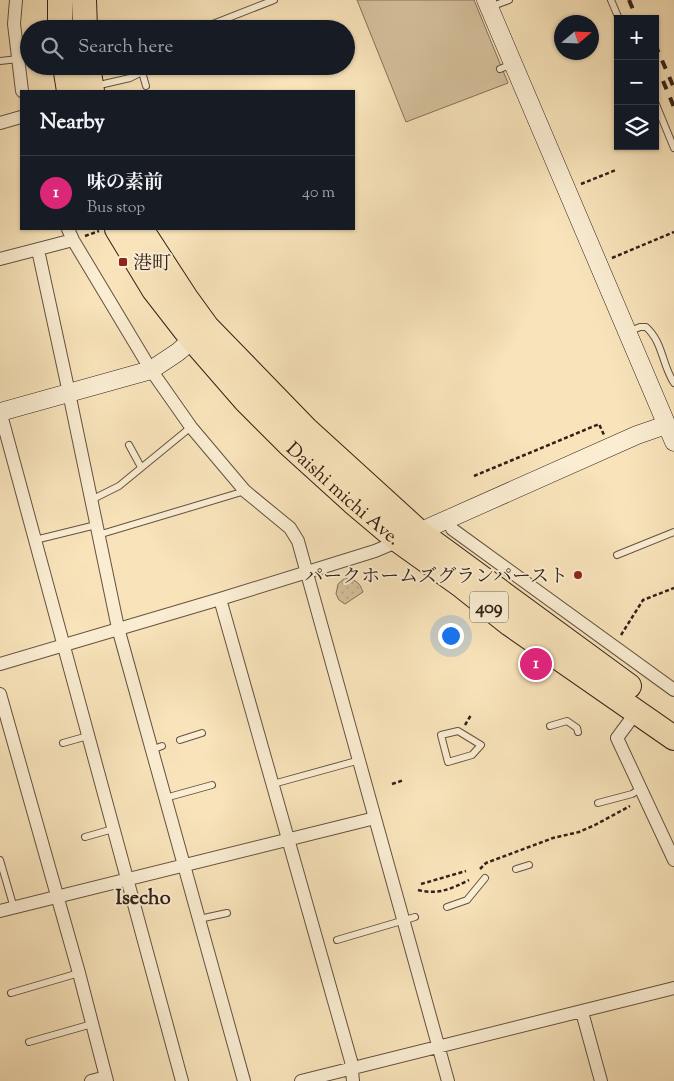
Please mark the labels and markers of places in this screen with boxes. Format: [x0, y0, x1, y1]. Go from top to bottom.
place label: 港町 [133, 251, 171, 278]
marker: 港町 [117, 256, 129, 268]
place label: パークホームズグランパースト [304, 564, 568, 591]
marker: パークホームズグランパースト [572, 569, 584, 581]
pin: 1 [520, 645, 552, 683]

